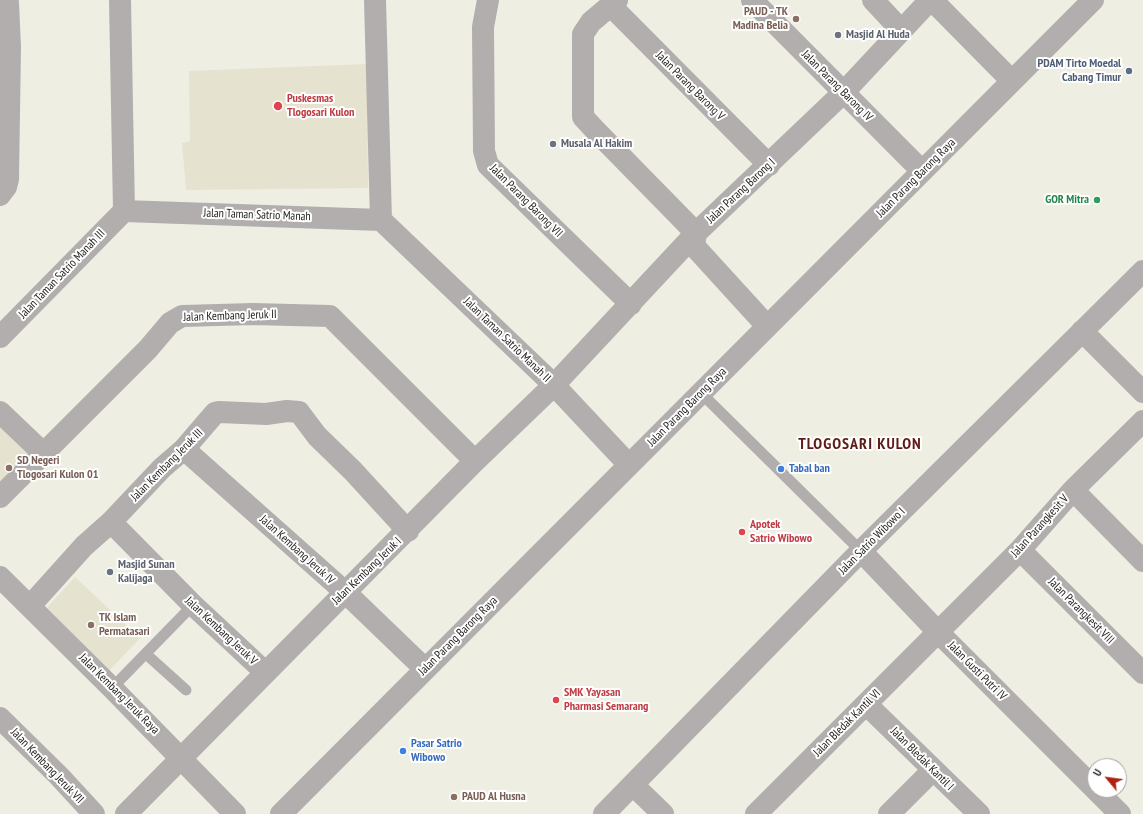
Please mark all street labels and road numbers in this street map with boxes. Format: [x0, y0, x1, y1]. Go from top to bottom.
street label: Jalan Parang Barong IV [799, 48, 875, 124]
street label: Jalan Parang Barong V [653, 49, 727, 123]
street label: Jalan Parang Barong Raya [873, 135, 959, 221]
street label: Jalan Parang Barong I [704, 155, 778, 227]
street label: Jalan Parang Barong VII [487, 162, 565, 240]
street label: Jalan Taman Satrio Manah [203, 206, 311, 224]
street label: Jalan Taman Satrio Manah III [16, 226, 108, 322]
street label: Jalan Taman Satrio Manah II [460, 295, 554, 385]
street label: Jalan Kembang Jeruk II [183, 307, 277, 325]
street label: Jalan Parang Barong Raya [644, 364, 730, 450]
street label: Jalan Kembang Jeruk III [128, 426, 206, 504]
street label: Jalan Parangkesit V [1008, 492, 1072, 560]
street label: Jalan Satrio Wibowo I [836, 505, 908, 577]
street label: Jalan Kembang Jeruk IV [256, 512, 338, 588]
street label: Jalan Kembang Jeruk I [329, 534, 405, 608]
street label: Jalan Parangkesit VIII [1045, 575, 1117, 647]
street label: Jalan Parang Barong Raya [415, 593, 501, 679]
street label: Jalan Kembang Jeruk V [182, 594, 260, 668]
street label: Jalan Gusti Putri IV [945, 639, 1009, 703]
street label: Jalan Kembang Jeruk Raya [76, 651, 162, 737]
street label: Jalan Bledak Kantil VI [810, 686, 884, 760]
street label: Jalan Bledak Kantil I [887, 724, 957, 794]
street label: Jalan Kembang Jeruk VII [7, 725, 87, 807]

